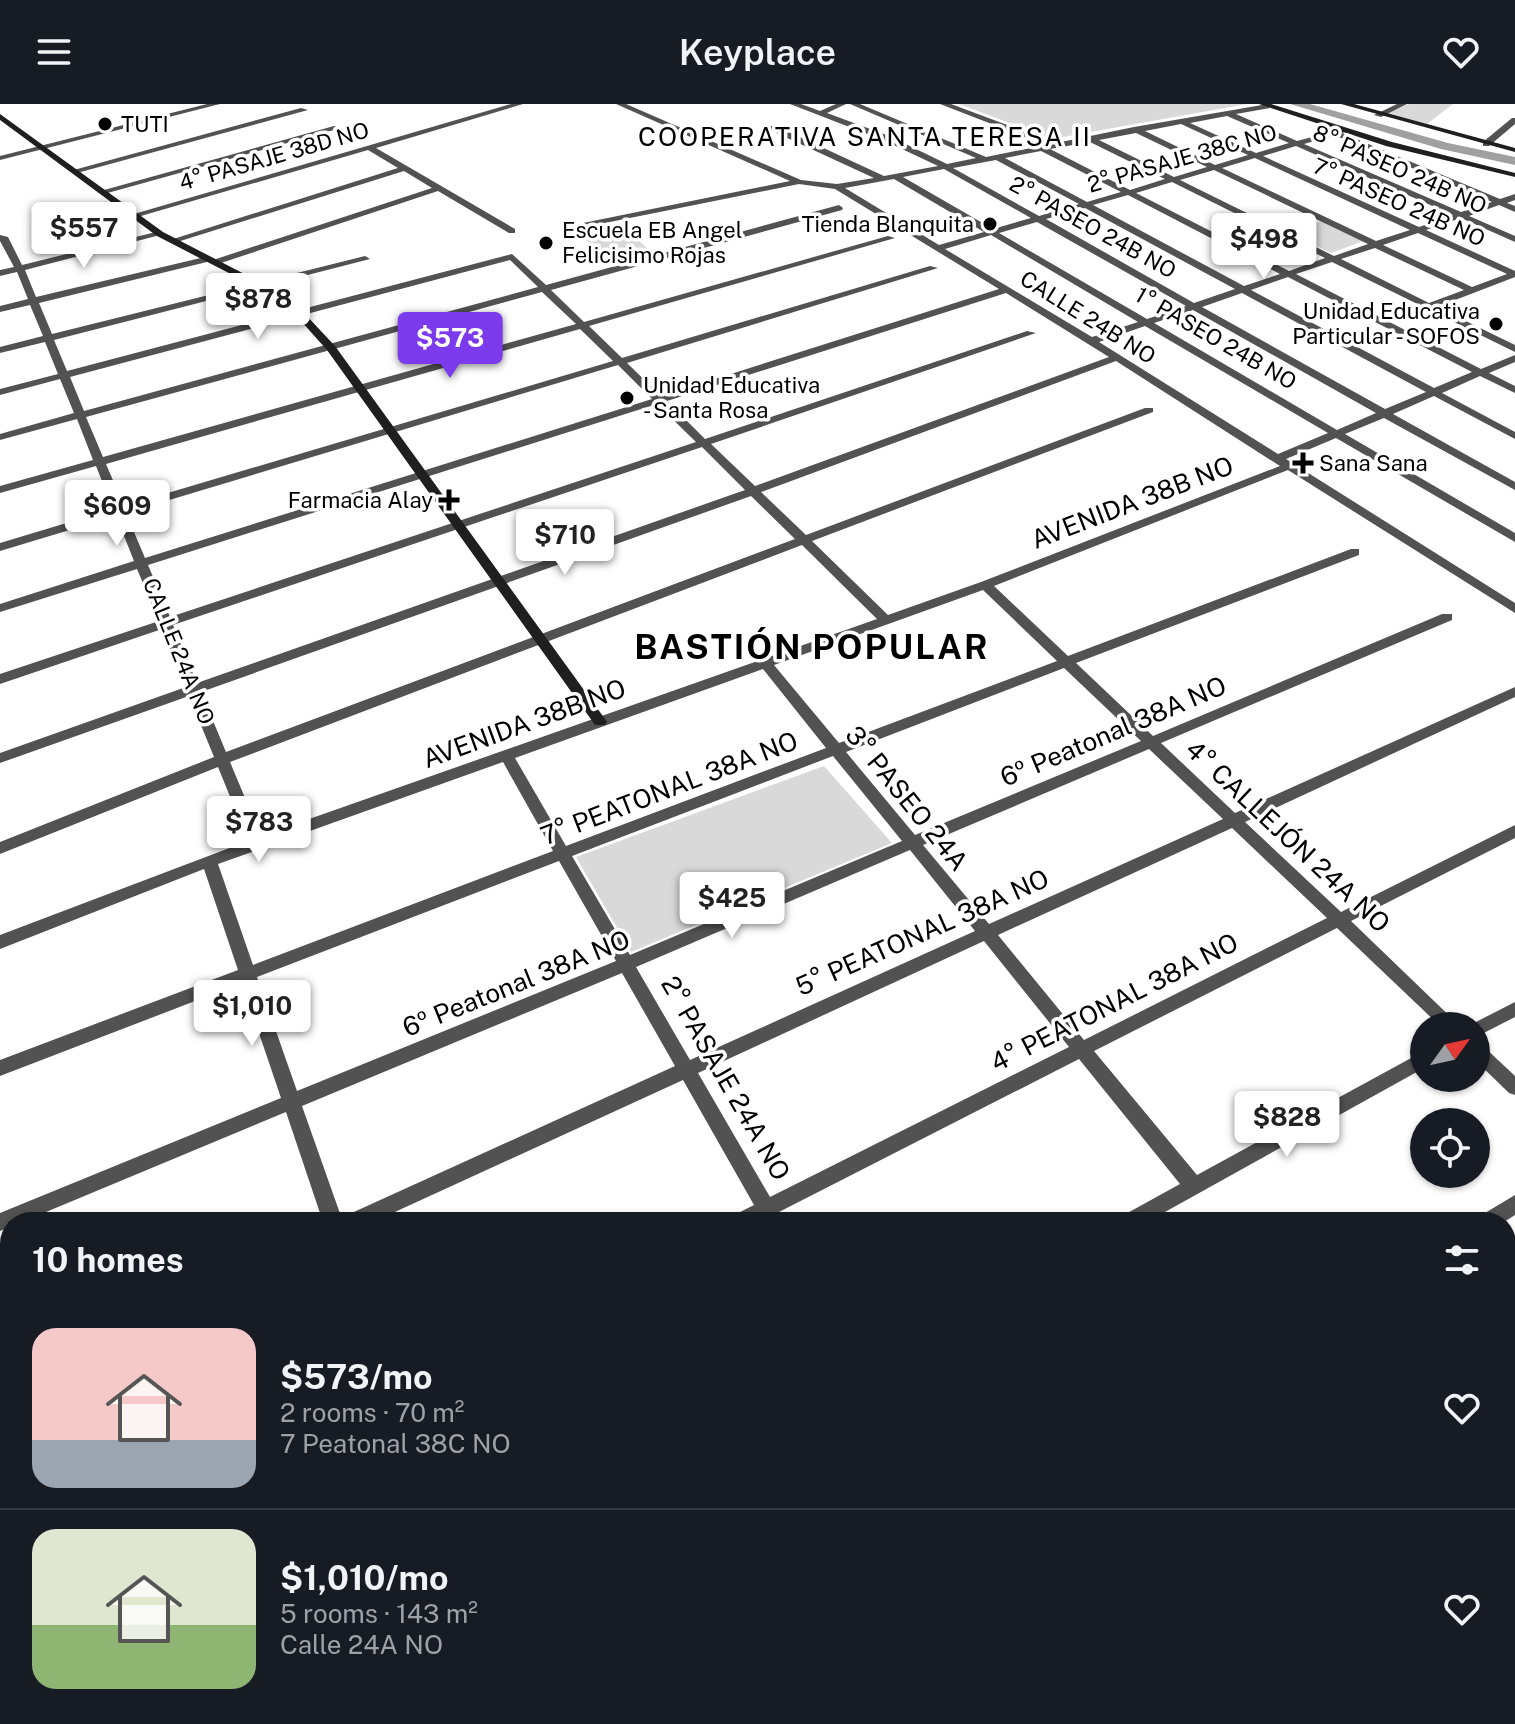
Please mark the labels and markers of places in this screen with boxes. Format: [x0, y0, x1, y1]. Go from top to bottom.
place label: TUTI [121, 111, 169, 137]
marker: TUTI [96, 115, 114, 133]
pin: $557 [37, 202, 131, 270]
place label: Tienda Blanquita [801, 211, 974, 237]
pin: $498 [1217, 213, 1311, 281]
marker: Tienda Blanquita [981, 215, 999, 233]
place label: Escuela EB Angel Felicisimo Rojas [562, 217, 742, 268]
marker: Escuela EB Angel Felicisimo Rojas [537, 234, 555, 252]
pin: $878 [211, 273, 305, 341]
place label: Unidad Educativa Particular - SOFOS [1292, 298, 1480, 349]
pin: $573 [403, 312, 497, 380]
marker: Unidad Educativa Particular - SOFOS [1487, 315, 1505, 333]
place label: Unidad Educativa - Santa Rosa [643, 372, 820, 423]
marker: Unidad Educativa - Santa Rosa [618, 389, 636, 407]
place label: Sana Sana [1319, 450, 1428, 476]
marker: Sana Sana [1294, 454, 1312, 472]
pin: $609 [70, 480, 164, 548]
place label: Farmacia Alay [288, 487, 433, 513]
marker: Farmacia Alay [440, 491, 458, 509]
pin: $710 [518, 509, 612, 577]
pin: $783 [212, 796, 306, 864]
pin: $425 [685, 872, 779, 940]
pin: $1,010 [187, 980, 317, 1048]
pin: $828 [1240, 1091, 1334, 1159]

